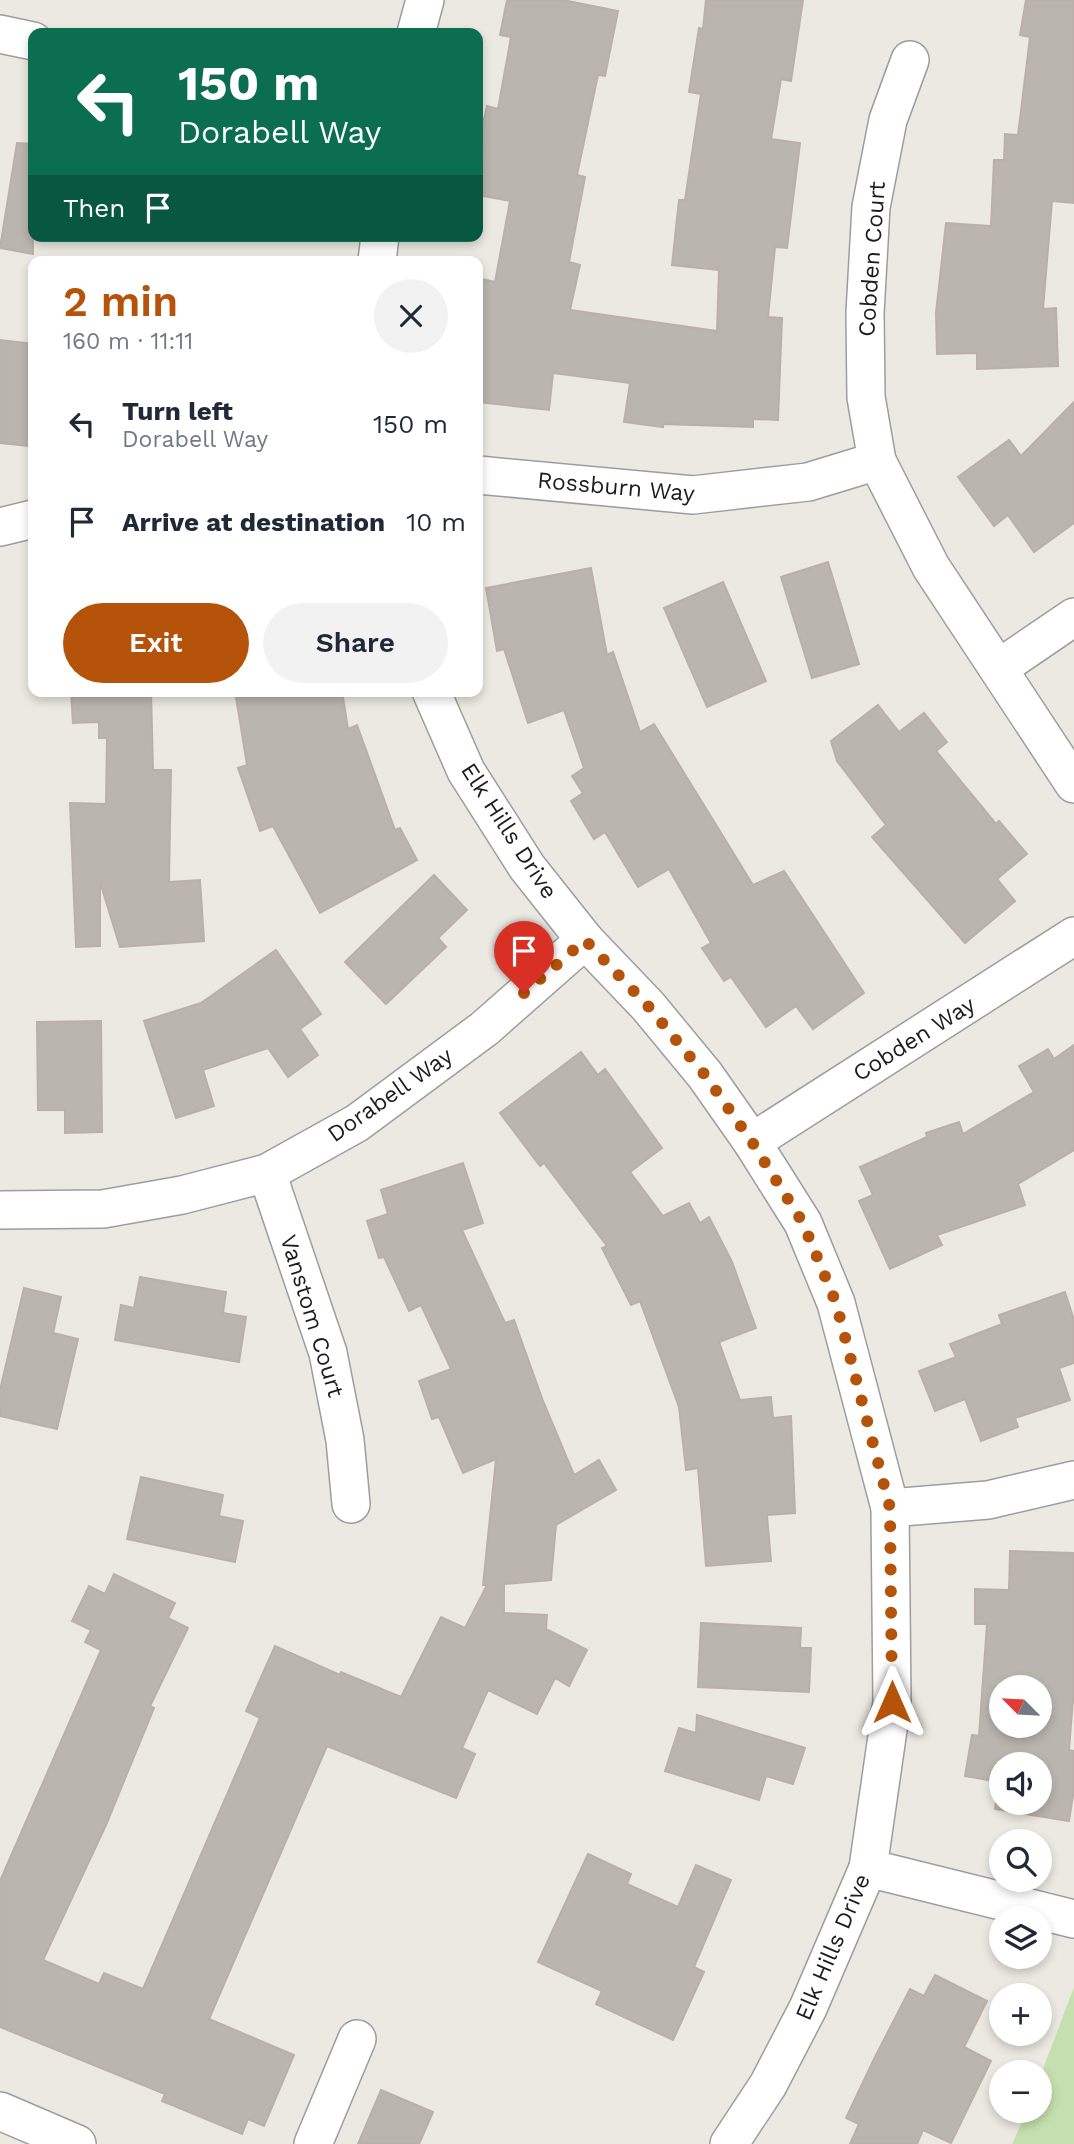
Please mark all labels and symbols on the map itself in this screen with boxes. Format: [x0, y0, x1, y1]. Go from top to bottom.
street label: Cobden Court [853, 180, 891, 338]
street label: Rossburn Way [536, 467, 696, 507]
street label: Elk Hills Drive [455, 758, 563, 904]
pin [494, 921, 554, 993]
street label: Cobden Way [848, 991, 980, 1087]
street label: Dorabell Way [322, 1042, 458, 1148]
street label: Vanstom Court [275, 1232, 350, 1401]
position arrow [855, 1665, 929, 1739]
north arrow [989, 1675, 1052, 1738]
street label: Elk Hills Drive [790, 1870, 876, 2024]

